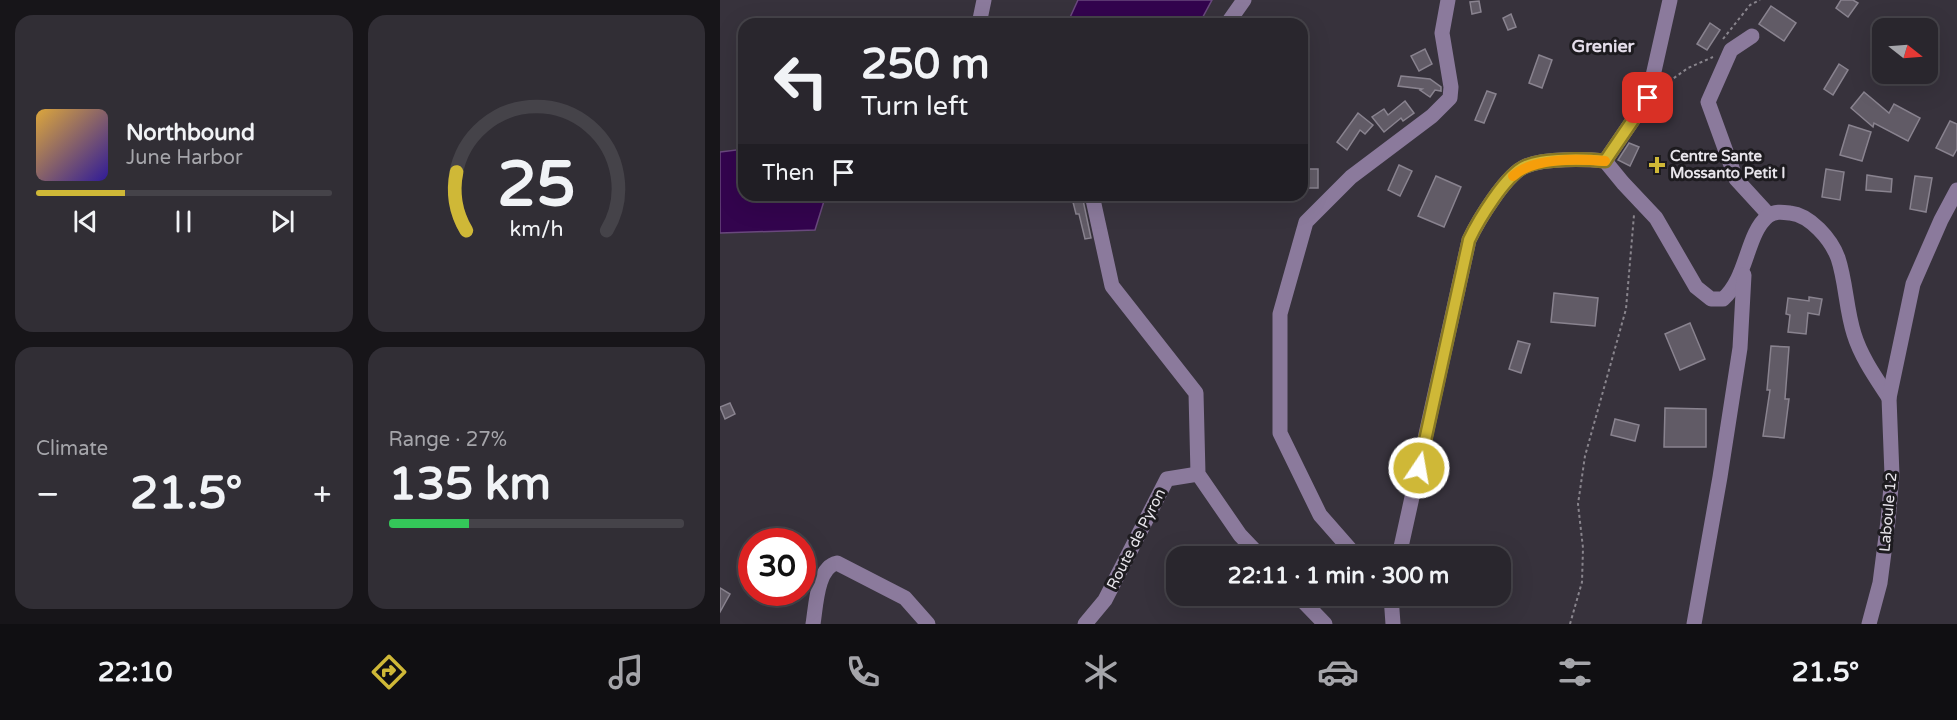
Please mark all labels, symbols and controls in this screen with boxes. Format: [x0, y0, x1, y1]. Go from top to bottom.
north arrow [1872, 18, 1938, 84]
map controls [1872, 18, 1938, 84]
district label: Grenier [1572, 35, 1636, 57]
text: 250 m [861, 39, 990, 90]
icon: left [762, 42, 840, 120]
pin [1622, 72, 1673, 123]
icon: arrive [1631, 81, 1664, 114]
text: Turn left [861, 90, 968, 123]
text: Northbound [126, 120, 255, 146]
text: June Harbor [126, 146, 243, 170]
place label: Centre Sante Mossanto Petit I [1670, 147, 1786, 182]
text: 25 [497, 148, 575, 223]
icon: arrive [827, 156, 860, 189]
marker: Centre Sante Mossanto Petit I [1648, 156, 1666, 174]
text: Then [762, 160, 815, 186]
icon: previous [69, 205, 102, 238]
icon: pause [167, 205, 200, 238]
icon: next [266, 205, 299, 238]
text: km/h [509, 216, 563, 242]
text: Range · 27% [389, 428, 507, 452]
position arrow [1387, 436, 1451, 500]
text: Climate [36, 437, 108, 461]
text: 135 km [389, 458, 551, 512]
text: 21.5° [130, 467, 243, 521]
street label: Laboule 12 [1876, 471, 1900, 553]
text: − [36, 475, 60, 514]
text: + [313, 475, 331, 514]
street label: Route de Pyron [1103, 486, 1169, 592]
speed limit sign: 30 [738, 528, 816, 606]
text: 22:11 · 1 min · 300 m [1228, 563, 1449, 589]
icon: directions [368, 651, 410, 693]
icon: music [605, 651, 647, 693]
icon: phone [842, 651, 884, 693]
icon: climate [1080, 651, 1122, 693]
icon: car [1317, 651, 1359, 693]
icon: filters [1554, 651, 1596, 693]
text: 22:10 [98, 656, 173, 689]
text: 21.5° [1792, 656, 1859, 689]

